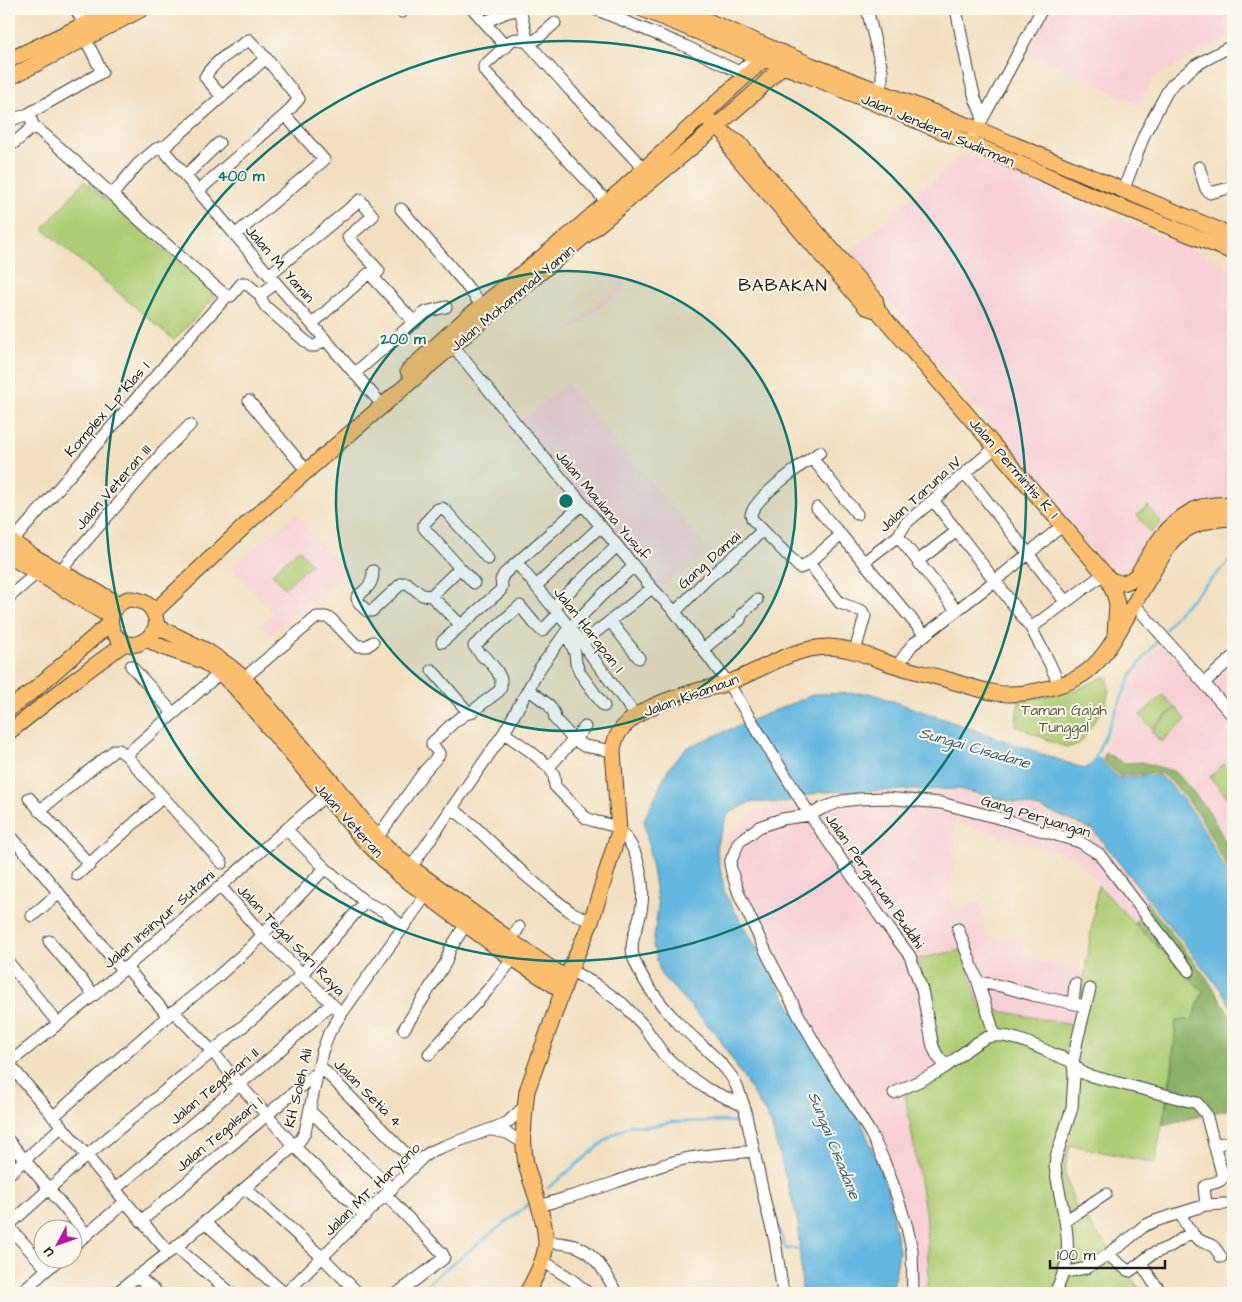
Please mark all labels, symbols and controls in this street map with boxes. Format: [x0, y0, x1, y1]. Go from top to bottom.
street label: Jalan Jenderal Sudirman [858, 89, 1018, 173]
text: 400 m [218, 166, 265, 187]
street label: Jalan M. Yamin [240, 221, 320, 308]
street label: Jalan Mohammad Yamin [446, 240, 579, 357]
district label: BABAKAN [738, 273, 828, 298]
text: 200 m [379, 329, 426, 350]
street label: Komplex Lp Klas I [60, 357, 155, 462]
street label: Jalan Permintis K. 1 [964, 413, 1063, 523]
street label: Jalan Veteran III [70, 440, 156, 535]
street label: Jalan Maulana Yusuf [550, 446, 655, 565]
street label: Jalan Taruna IV [874, 451, 967, 537]
centre of rings [557, 492, 575, 510]
street label: Gang Damai [673, 526, 747, 595]
street label: Jalan Harapan I [548, 583, 629, 678]
street label: Jalan Kisamaun [641, 668, 742, 722]
park label: Taman Gajah Tunggal [1021, 700, 1107, 739]
water label: Sungai Cisadane [916, 722, 1034, 776]
street label: Jalan Veteran [309, 778, 388, 863]
street label: Gang Perjuangan [978, 790, 1094, 844]
street label: Jalan Perguruan Buddhi [819, 809, 930, 954]
street label: Jalan Insinyur Sutami [99, 865, 221, 974]
street label: Jalan Tegal Sari Raya [231, 880, 350, 1002]
street label: Jalan Tegalsari II [165, 1043, 264, 1131]
street label: KH Soleh Ali [279, 1046, 318, 1130]
street label: Jalan Setia 4 [329, 1054, 407, 1132]
water label: Sungai Cisadane [801, 1088, 866, 1204]
street label: Jalan Tegalsari 1 [171, 1092, 268, 1178]
street label: Jalan MT. Haryono [320, 1137, 426, 1242]
north arrow [32, 1220, 82, 1270]
scale bar [1050, 1237, 1164, 1269]
text: U [39, 1242, 59, 1261]
text: 100 m [1057, 1245, 1096, 1266]

